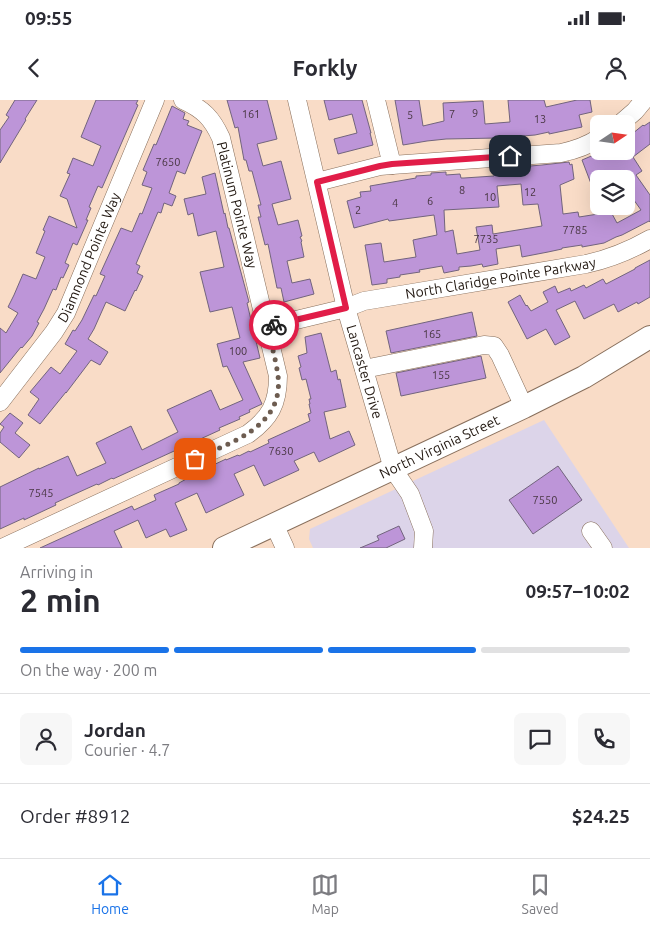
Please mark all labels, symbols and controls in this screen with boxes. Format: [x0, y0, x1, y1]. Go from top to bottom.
text: 09:55 [25, 7, 73, 29]
icon: back [20, 54, 48, 82]
icon: person [602, 54, 630, 82]
text: Forkly [293, 55, 357, 80]
house number: 9 [472, 107, 478, 119]
house number: 161 [242, 108, 260, 120]
house number: 7 [449, 108, 455, 120]
house number: 5 [407, 109, 413, 121]
house number: 13 [534, 113, 546, 125]
north arrow [590, 115, 635, 160]
map controls [590, 115, 635, 215]
pin [489, 135, 531, 177]
street label: Platinum Pointe Way [213, 140, 261, 270]
icon: home [496, 142, 524, 170]
house number: 7650 [156, 156, 180, 168]
button: layers [590, 170, 635, 215]
house number: 8 [459, 184, 465, 196]
house number: 12 [524, 186, 536, 198]
street label: Diamnond Pointe Way [54, 190, 123, 325]
house number: 10 [484, 191, 496, 203]
house number: 6 [427, 195, 433, 207]
house number: 4 [392, 197, 398, 209]
house number: 2 [355, 204, 361, 216]
house number: 7785 [563, 224, 587, 236]
house number: 7735 [474, 233, 498, 245]
street label: North Claridge Pointe Parkway [404, 254, 598, 302]
courier [249, 300, 299, 350]
icon: bike [260, 311, 288, 339]
street label: Lancaster Drive [343, 323, 386, 420]
house number: 165 [423, 328, 441, 340]
house number: 100 [229, 345, 247, 357]
house number: 155 [432, 369, 450, 381]
street label: North Virginia Street [377, 412, 502, 482]
pin [174, 438, 216, 480]
icon: bag [181, 445, 209, 473]
house number: 7630 [269, 445, 293, 457]
house number: 7545 [29, 487, 53, 499]
house number: 7550 [533, 494, 557, 506]
text: Arriving in [20, 563, 93, 581]
text: 09:57–10:02 [525, 580, 630, 602]
text: 2 min [20, 582, 101, 618]
text: On the way · 200 m [20, 661, 157, 679]
button: person [20, 713, 72, 765]
button: chat [514, 713, 566, 765]
button: phone [578, 713, 630, 765]
text: Jordan [84, 719, 146, 741]
text: Courier · 4.7 [84, 741, 170, 759]
text: Order #8912 [20, 805, 130, 827]
text: $24.25 [572, 805, 630, 827]
tab: Home [91, 871, 129, 917]
tab: Map [311, 871, 339, 917]
tab: Saved [522, 871, 559, 917]

